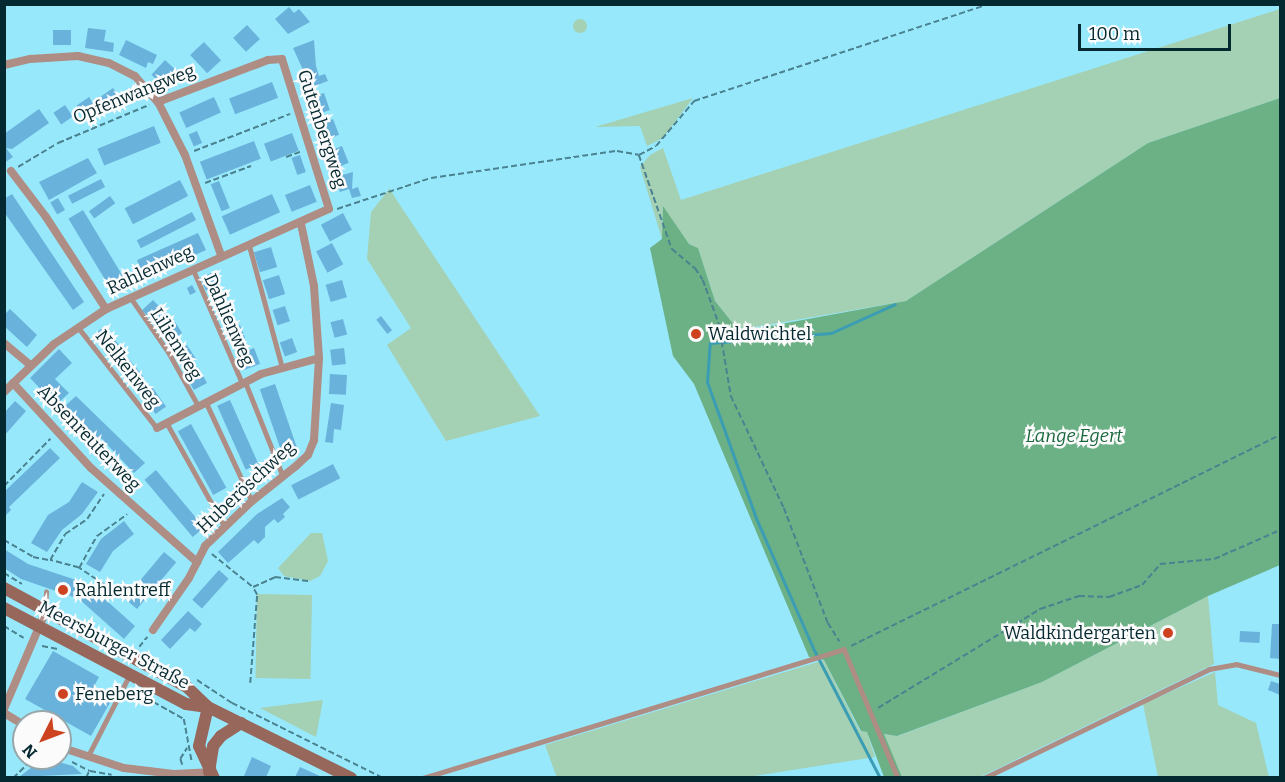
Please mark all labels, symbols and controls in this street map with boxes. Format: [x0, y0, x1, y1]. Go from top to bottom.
scale bar [1081, 12, 1234, 50]
text: 100 m [1089, 23, 1140, 45]
street label: Opfenwangweg [70, 60, 198, 128]
street label: Gutenbergweg [293, 67, 351, 191]
street label: Rahlenweg [104, 241, 196, 299]
street label: Dahlienweg [199, 270, 259, 370]
street label: Lilienweg [146, 304, 206, 384]
place label: Waldwichtel [708, 323, 811, 345]
street label: Nelkenweg [91, 326, 165, 412]
marker: Waldwichtel [689, 327, 703, 341]
street label: Absenreuterweg [33, 380, 145, 496]
park label: Lange Egert [1025, 425, 1123, 447]
street label: Huberöschweg [193, 436, 299, 538]
place label: Rahlentreff [75, 579, 170, 601]
marker: Rahlentreff [56, 583, 70, 597]
street label: Meersburger Straße [35, 596, 193, 694]
place label: Waldkindergarten [1003, 622, 1156, 644]
marker: Waldkindergarten [1161, 626, 1175, 640]
place label: Feneberg [75, 683, 153, 705]
marker: Feneberg [56, 687, 70, 701]
north arrow [12, 710, 72, 770]
text: N [19, 740, 41, 762]

